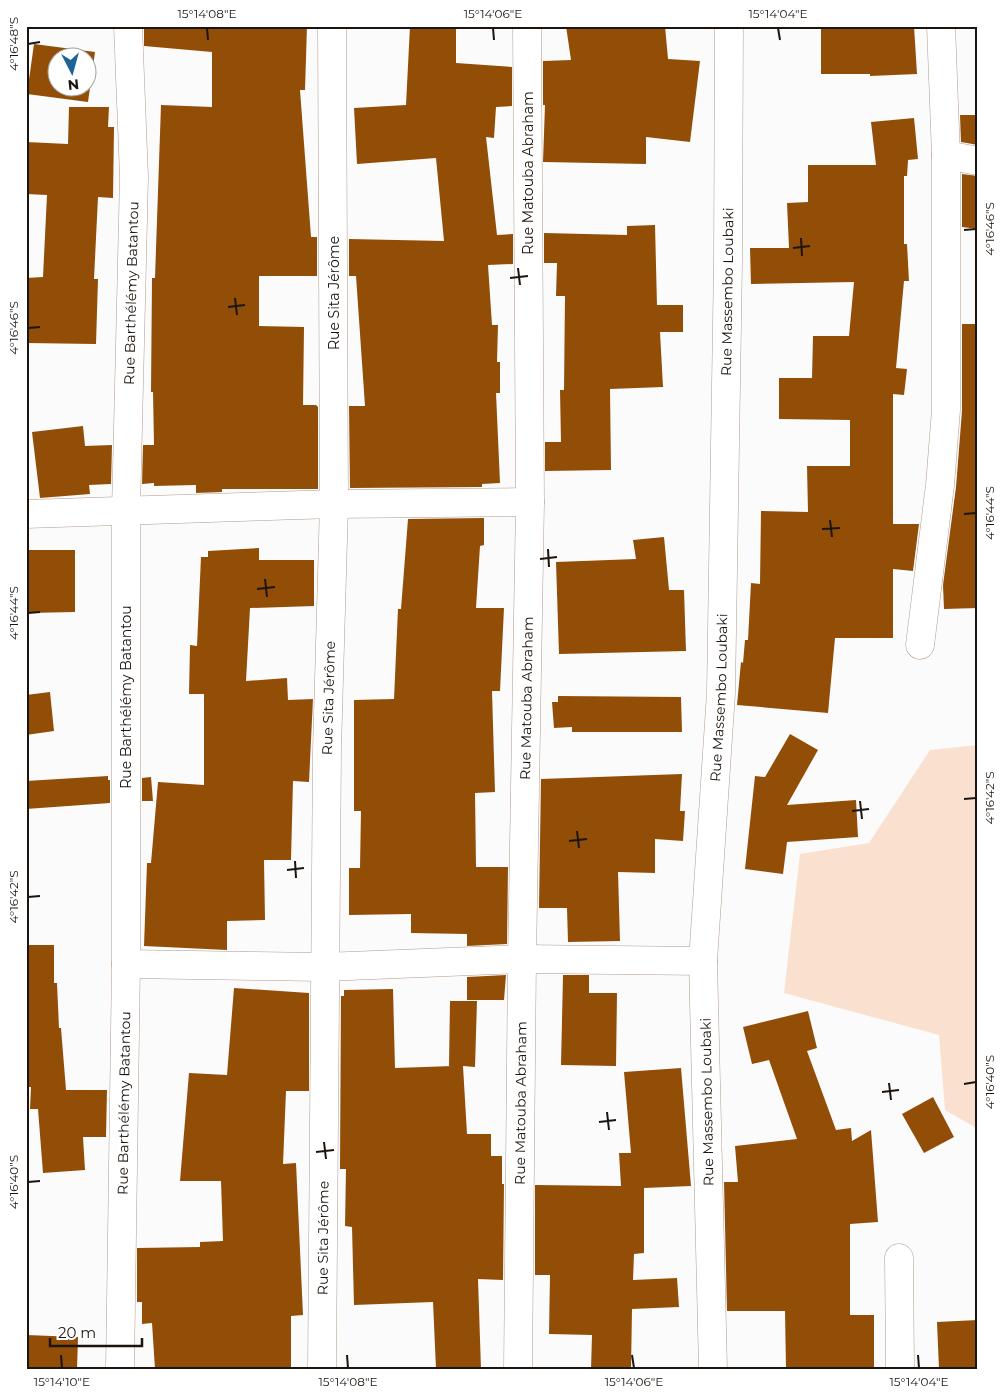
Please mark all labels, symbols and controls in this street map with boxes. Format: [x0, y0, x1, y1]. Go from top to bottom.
text: 15°14'08"E [177, 6, 237, 21]
text: 15°14'06"E [464, 6, 522, 21]
text: 15°14'04"E [749, 6, 807, 21]
text: 4°16'48"S [6, 17, 21, 71]
north arrow [48, 48, 98, 98]
text: N [67, 75, 80, 94]
street label: Rue Matouba Abraham [519, 91, 537, 255]
street label: Rue Barthélémy Batantou [120, 201, 142, 385]
text: 4°16'46"S [982, 202, 997, 256]
street label: Rue Massembo Loubaki [717, 207, 737, 376]
street label: Rue Sita Jérôme [325, 236, 343, 350]
text: 4°16'46"S [6, 301, 21, 355]
text: 4°16'44"S [982, 486, 997, 540]
text: 4°16'44"S [6, 586, 21, 640]
street label: Rue Barthélémy Batantou [117, 605, 135, 789]
street label: Rue Massembo Loubaki [706, 613, 731, 782]
street label: Rue Matouba Abraham [516, 616, 537, 780]
street label: Rue Sita Jérôme [318, 641, 339, 755]
text: 4°16'42"S [982, 771, 997, 825]
text: 4°16'42"S [6, 870, 21, 924]
street label: Rue Barthélémy Batantou [114, 1011, 134, 1195]
street label: Rue Massembo Loubaki [697, 1018, 717, 1186]
street label: Rue Matouba Abraham [511, 1021, 530, 1185]
text: 4°16'40"S [982, 1055, 997, 1109]
text: 4°16'40"S [6, 1155, 21, 1209]
street label: Rue Sita Jérôme [314, 1181, 333, 1295]
scale bar [50, 1315, 142, 1347]
text: 20 m [58, 1323, 96, 1342]
text: 15°14'10"E [34, 1374, 90, 1389]
text: 15°14'08"E [318, 1374, 378, 1389]
text: 15°14'06"E [605, 1374, 663, 1389]
text: 15°14'04"E [890, 1374, 948, 1389]

